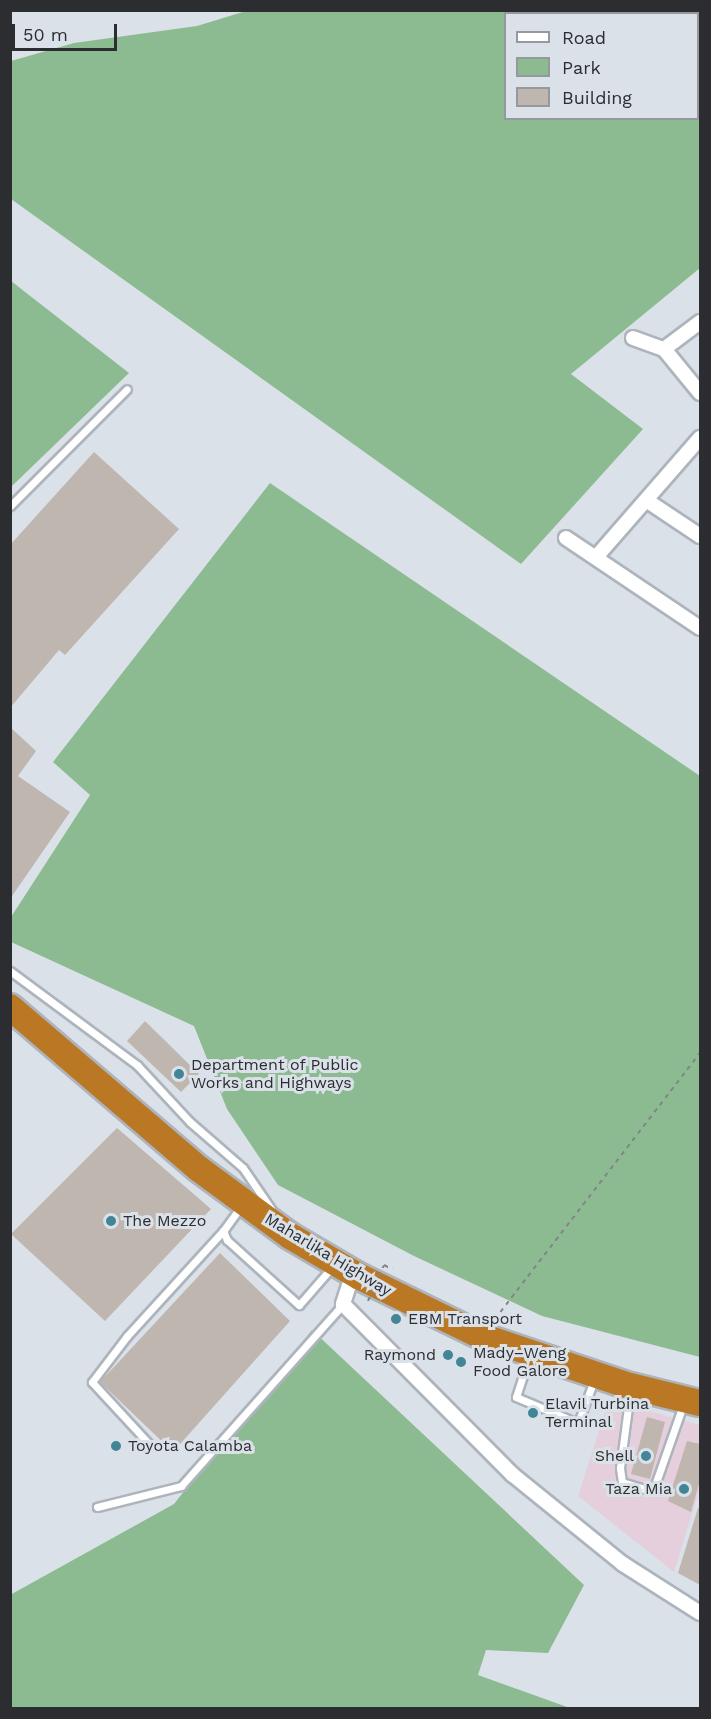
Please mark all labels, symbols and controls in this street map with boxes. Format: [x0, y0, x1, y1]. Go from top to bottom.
scale bar [15, 12, 120, 50]
legend [504, 12, 699, 120]
text: 50 m [23, 24, 68, 45]
text: Road [562, 27, 606, 48]
text: Park [562, 57, 601, 78]
text: Building [562, 87, 632, 108]
place label: Department of Public Works and Highways [191, 1055, 359, 1093]
marker: Department of Public Works and Highways [172, 1067, 186, 1081]
street label: Maharlika Highway [261, 1209, 395, 1301]
place label: The Mezzo [123, 1211, 206, 1231]
marker: The Mezzo [104, 1214, 118, 1228]
place label: EBM Transport [408, 1309, 522, 1329]
marker: EBM Transport [389, 1312, 403, 1326]
place label: Mady–Weng Food Galore [473, 1343, 567, 1381]
place label: Raymond [364, 1345, 436, 1365]
marker: Raymond [441, 1348, 455, 1362]
marker: Mady–Weng Food Galore [454, 1355, 468, 1369]
place label: Elavil Turbina Terminal [545, 1394, 650, 1432]
marker: Elavil Turbina Terminal [526, 1406, 540, 1420]
place label: Toyota Calamba [128, 1436, 253, 1456]
marker: Toyota Calamba [109, 1439, 123, 1453]
place label: Shell [595, 1446, 634, 1466]
marker: Shell [639, 1449, 653, 1463]
place label: Taza Mia [605, 1479, 672, 1499]
marker: Taza Mia [677, 1482, 691, 1496]

